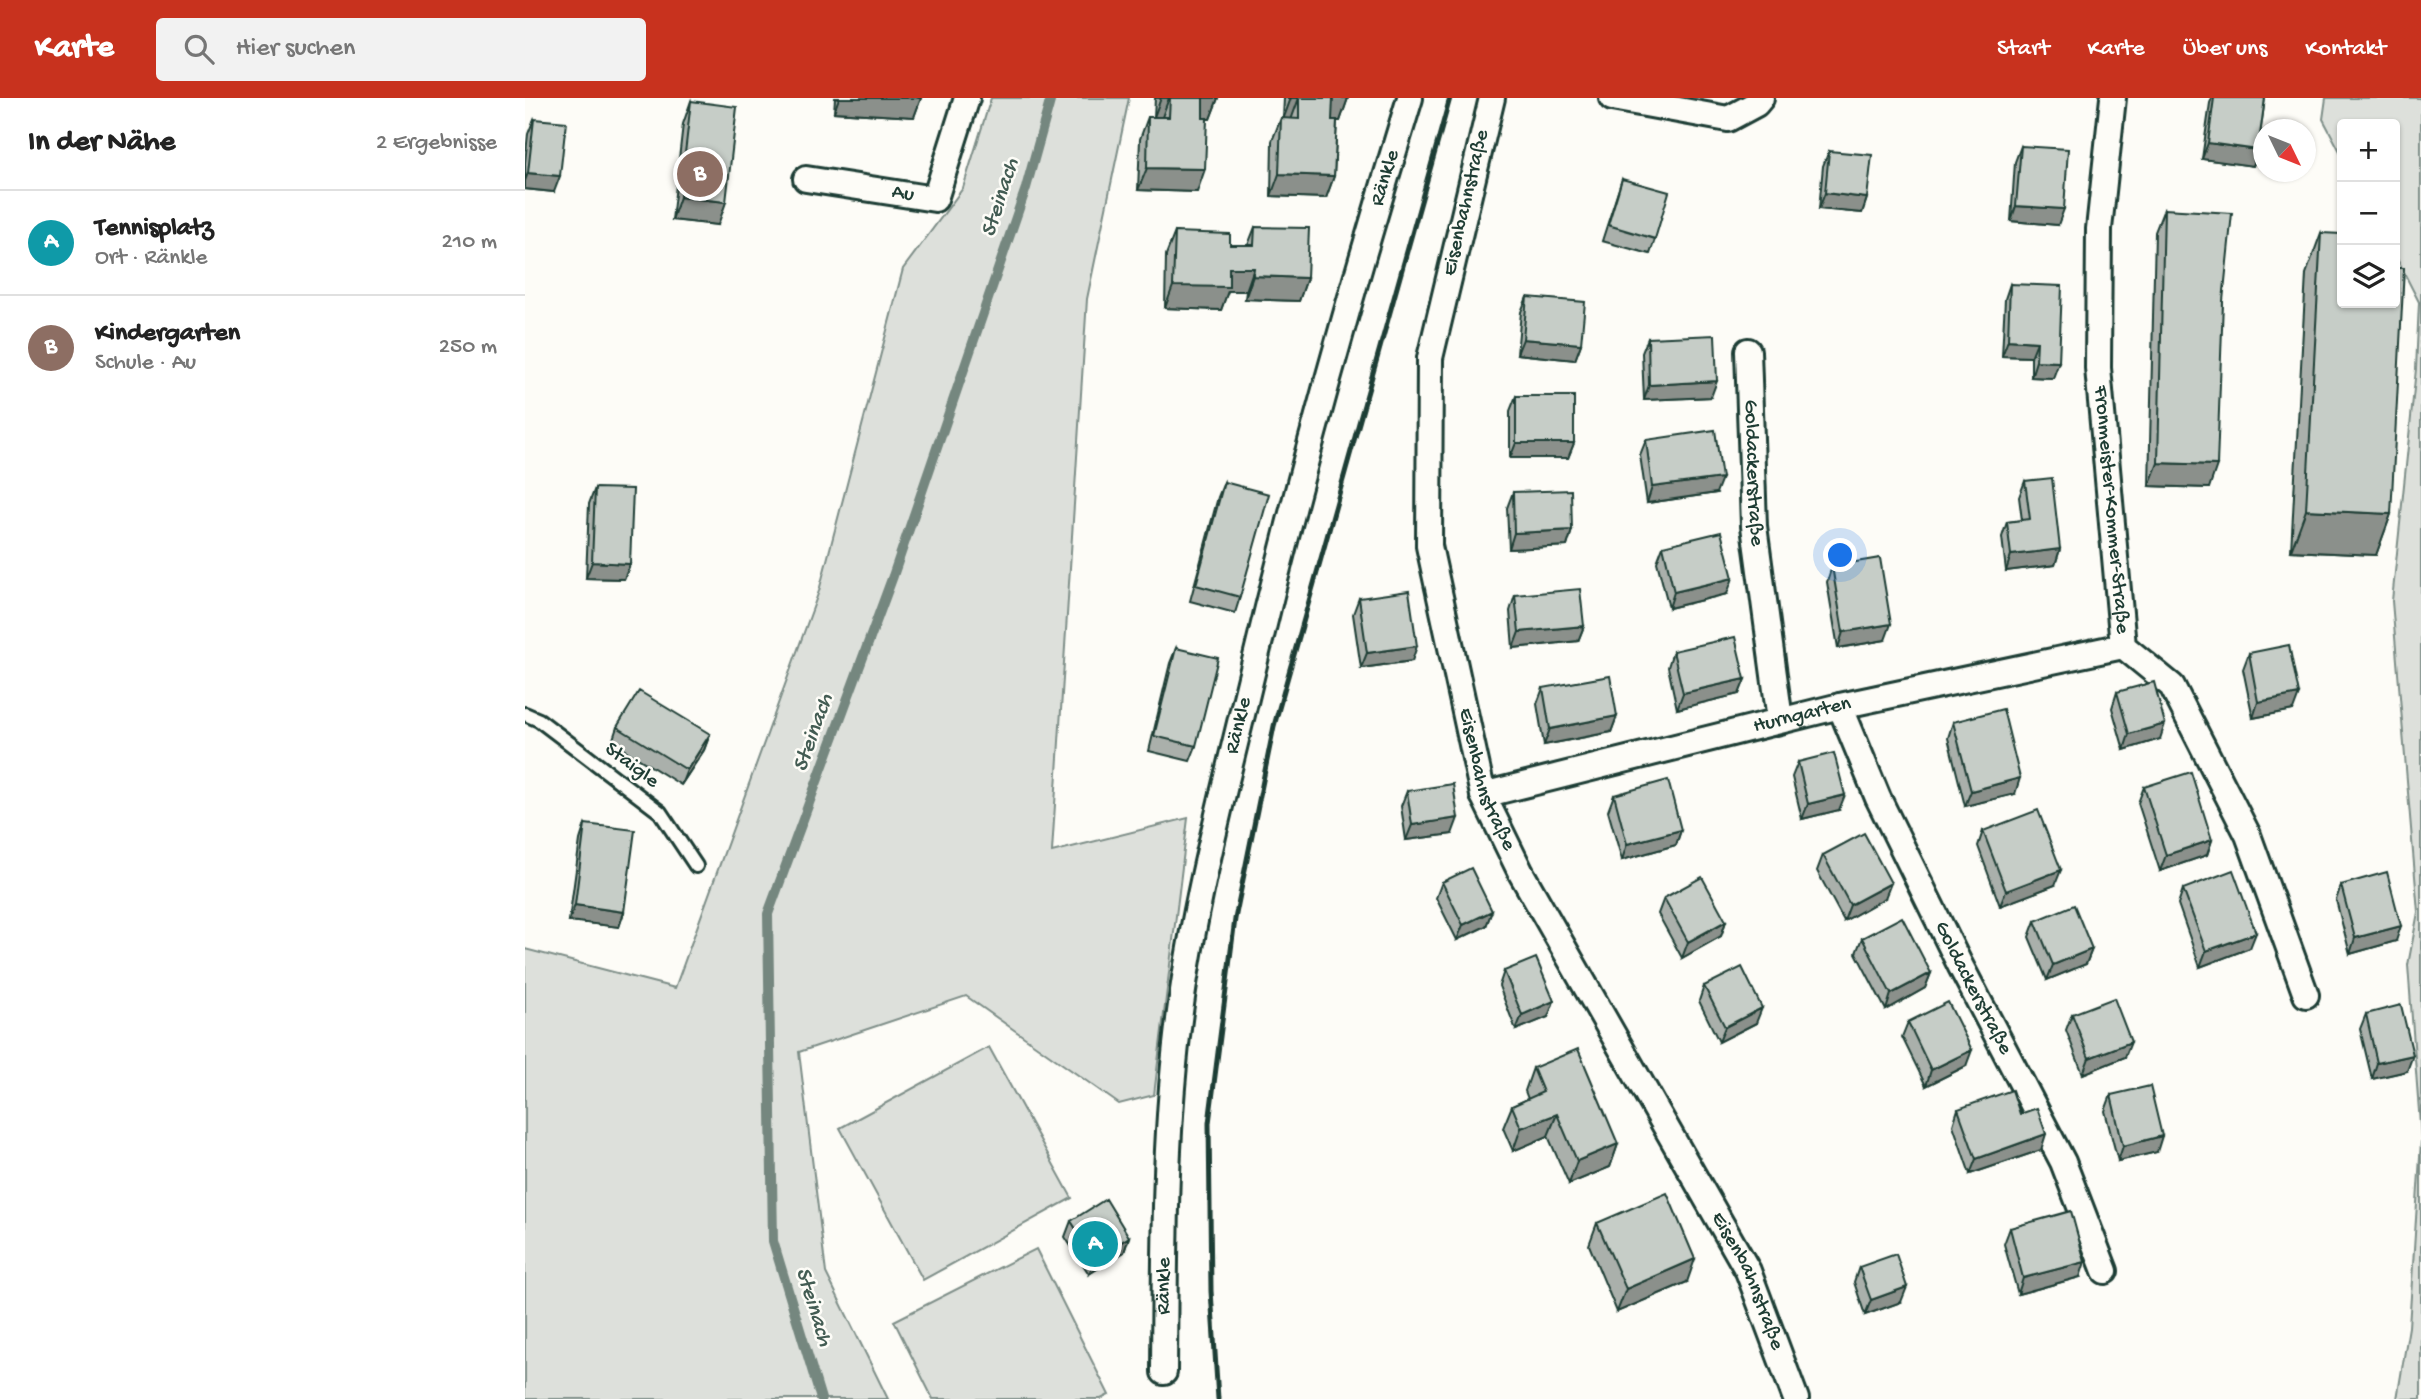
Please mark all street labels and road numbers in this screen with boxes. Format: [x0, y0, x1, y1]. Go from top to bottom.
street label: Eisenbahnstraße [1438, 126, 1496, 278]
street label: Ränkle [1365, 146, 1406, 209]
street label: Au [890, 180, 916, 208]
street label: Fronmeister-Kommer-Straße [2087, 384, 2134, 636]
street label: Goldackerstraße [1737, 399, 1769, 549]
street label: Hurngarten [1751, 691, 1853, 740]
street label: Ränkle [1220, 694, 1258, 757]
street label: Eisenbahnstraße [1452, 706, 1521, 856]
street label: Staigle [599, 737, 664, 795]
street label: Goldackerstraße [1928, 917, 2018, 1060]
street label: Eisenbahnstraße [1705, 1208, 1789, 1355]
street label: Ränkle [1152, 1256, 1177, 1315]

